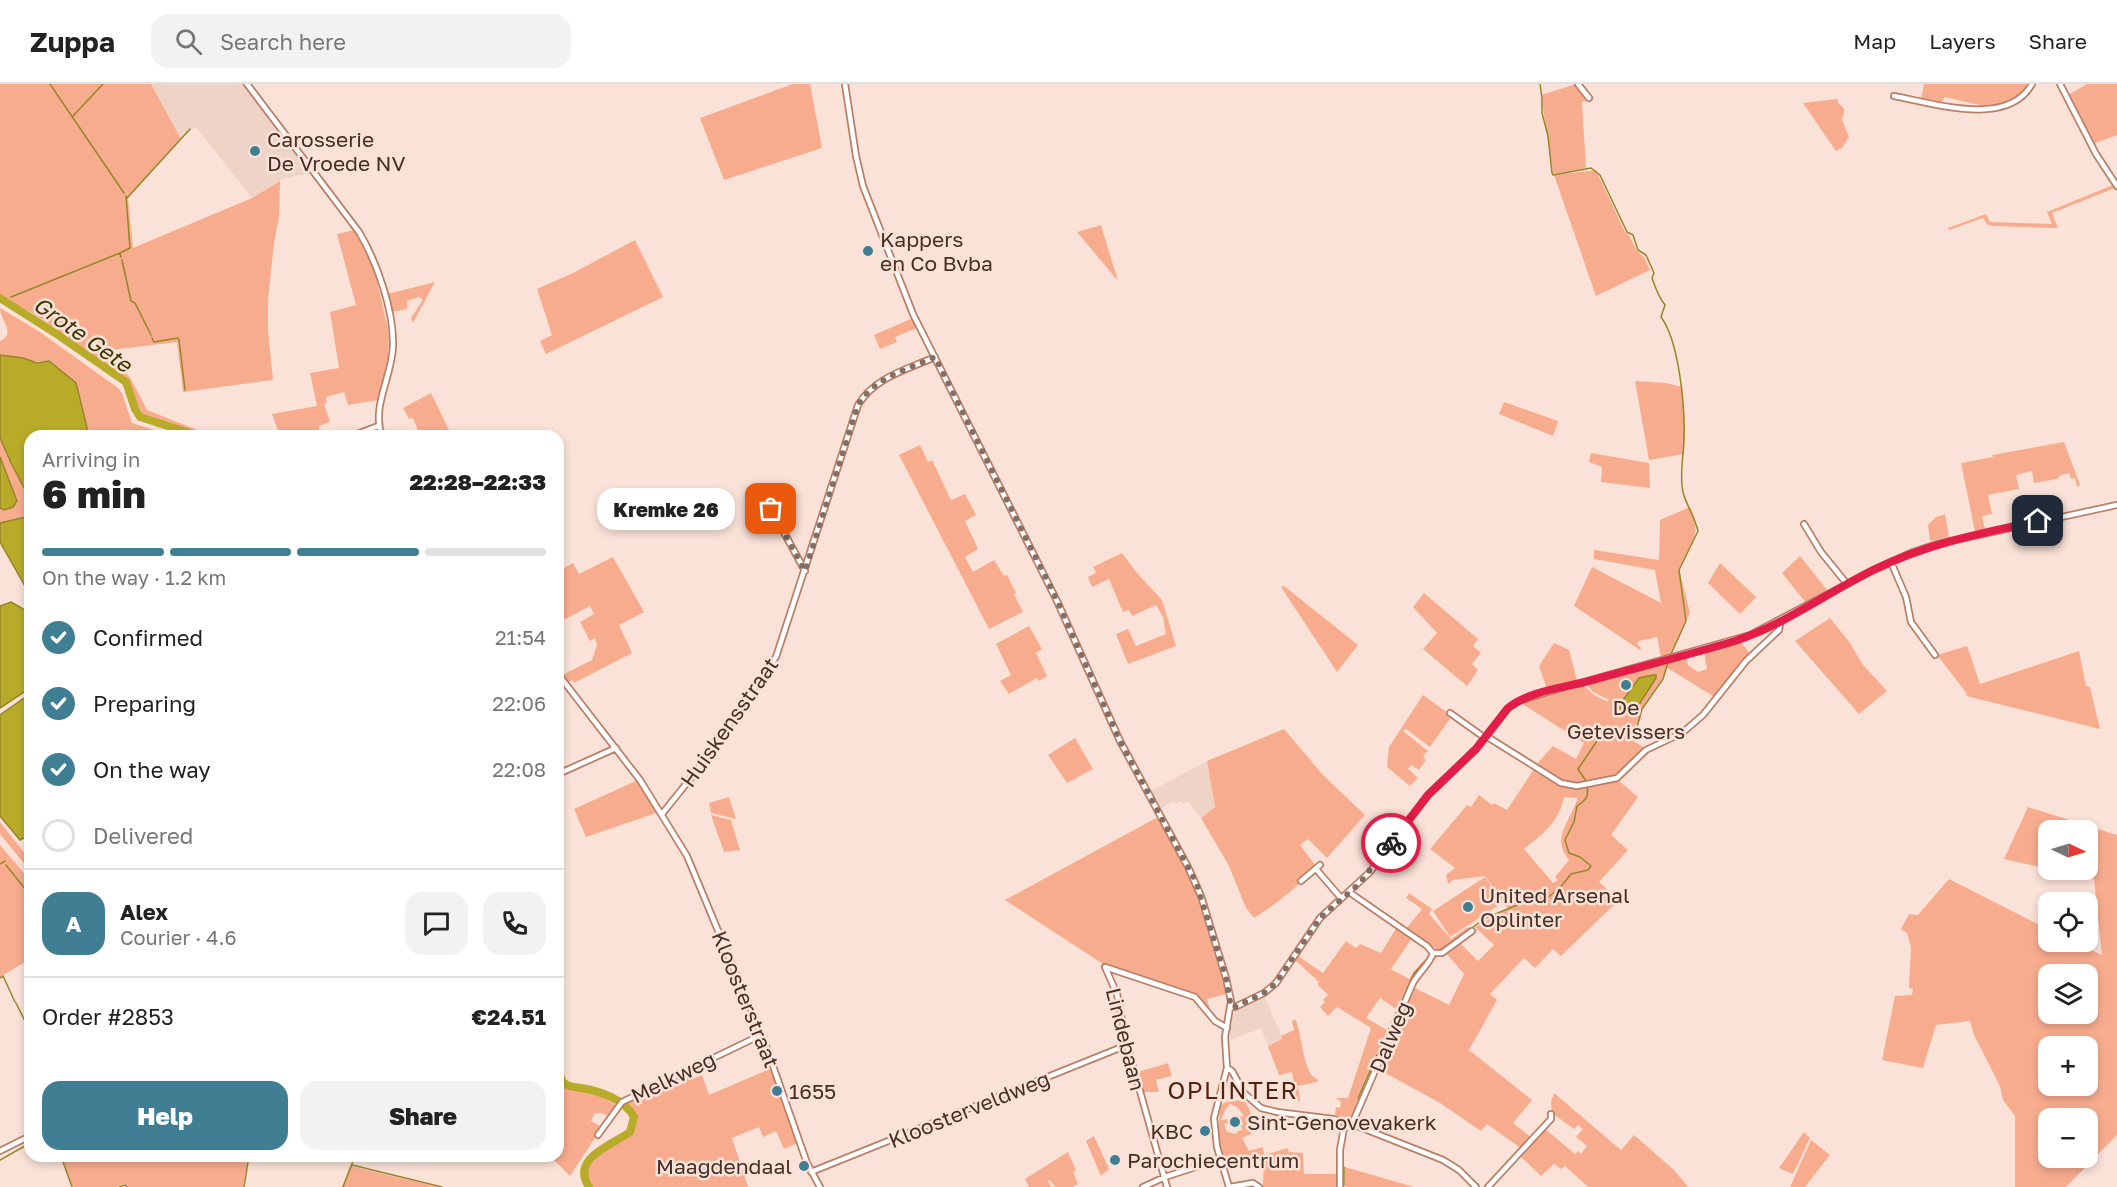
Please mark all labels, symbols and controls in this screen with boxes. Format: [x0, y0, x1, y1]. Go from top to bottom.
search box [151, 14, 571, 68]
text: Zuppa [30, 25, 115, 58]
icon: search [172, 25, 205, 58]
text: Search here [220, 28, 346, 55]
text: Map [1853, 28, 1896, 54]
text: Layers [1929, 28, 1996, 54]
text: Share [2029, 28, 2087, 54]
place label: Carosserie De Vroede NV [267, 126, 406, 176]
marker: Carosserie De Vroede NV [248, 144, 262, 158]
place label: Kappers en Co Bvba [880, 226, 993, 276]
marker: Kappers en Co Bvba [861, 244, 875, 258]
water label: Grote Gete [29, 290, 139, 379]
text: Arriving in [42, 447, 140, 471]
text: 22:28–22:33 [409, 468, 546, 495]
text: 6 min [42, 470, 146, 517]
pin [745, 483, 796, 534]
callout: Kremke 26 [597, 488, 735, 530]
icon: bag [754, 492, 787, 525]
pin [2012, 495, 2063, 546]
text: Kremke 26 [613, 497, 719, 521]
icon: home [2021, 504, 2054, 537]
text: On the way · 1.2 km [42, 565, 226, 589]
icon: check [42, 621, 75, 654]
text: Confirmed [93, 624, 203, 651]
text: 21:54 [495, 625, 546, 649]
street label: Huiskensstraat [675, 652, 783, 792]
marker: De Getevissers [1619, 678, 1633, 692]
icon: check [42, 687, 75, 720]
text: Preparing [93, 690, 196, 717]
text: 22:06 [492, 691, 546, 715]
place label: De Getevissers [1567, 694, 1685, 744]
icon: check [42, 753, 75, 786]
text: On the way [93, 756, 211, 783]
text: 22:08 [492, 757, 546, 781]
courier [1361, 813, 1421, 873]
north arrow [2038, 820, 2098, 880]
map controls [2038, 820, 2098, 1168]
text: Delivered [93, 822, 193, 849]
icon: bike [1375, 827, 1408, 860]
place label: United Arsenal Oplinter [1480, 882, 1630, 932]
button: chat [405, 892, 468, 955]
button: phone [483, 892, 546, 955]
button: locate [2038, 892, 2098, 952]
text: Alex [120, 898, 168, 925]
marker: United Arsenal Oplinter [1461, 900, 1475, 914]
text: A [66, 910, 81, 937]
text: Courier · 4.6 [120, 925, 237, 949]
street label: Kloosterstraat [707, 927, 785, 1071]
button: layers [2038, 964, 2098, 1024]
street label: Lindebaan [1101, 985, 1151, 1093]
street label: Dalweg [1363, 997, 1417, 1077]
text: Order #2853 [42, 1003, 174, 1030]
text: €24.51 [472, 1003, 546, 1030]
button: + [2038, 1036, 2098, 1096]
street label: Melkweg [626, 1045, 720, 1109]
street label: Kloosterveldweg [885, 1065, 1053, 1153]
district label: OPLINTER [1168, 1075, 1298, 1104]
place label: 1655 [789, 1078, 836, 1104]
button: Help [42, 1081, 288, 1150]
button: Share [300, 1081, 546, 1150]
marker: 1655 [770, 1084, 784, 1098]
button: − [2038, 1108, 2098, 1168]
place label: Sint-Genovevakerk [1247, 1109, 1437, 1135]
marker: Sint-Genovevakerk [1228, 1115, 1242, 1129]
place label: KBC [1150, 1118, 1193, 1144]
marker: KBC [1198, 1124, 1212, 1138]
place label: Parochiecentrum [1127, 1147, 1299, 1173]
place label: Maagdendaal [656, 1153, 792, 1179]
marker: Parochiecentrum [1108, 1153, 1122, 1167]
marker: Maagdendaal [797, 1159, 811, 1173]

